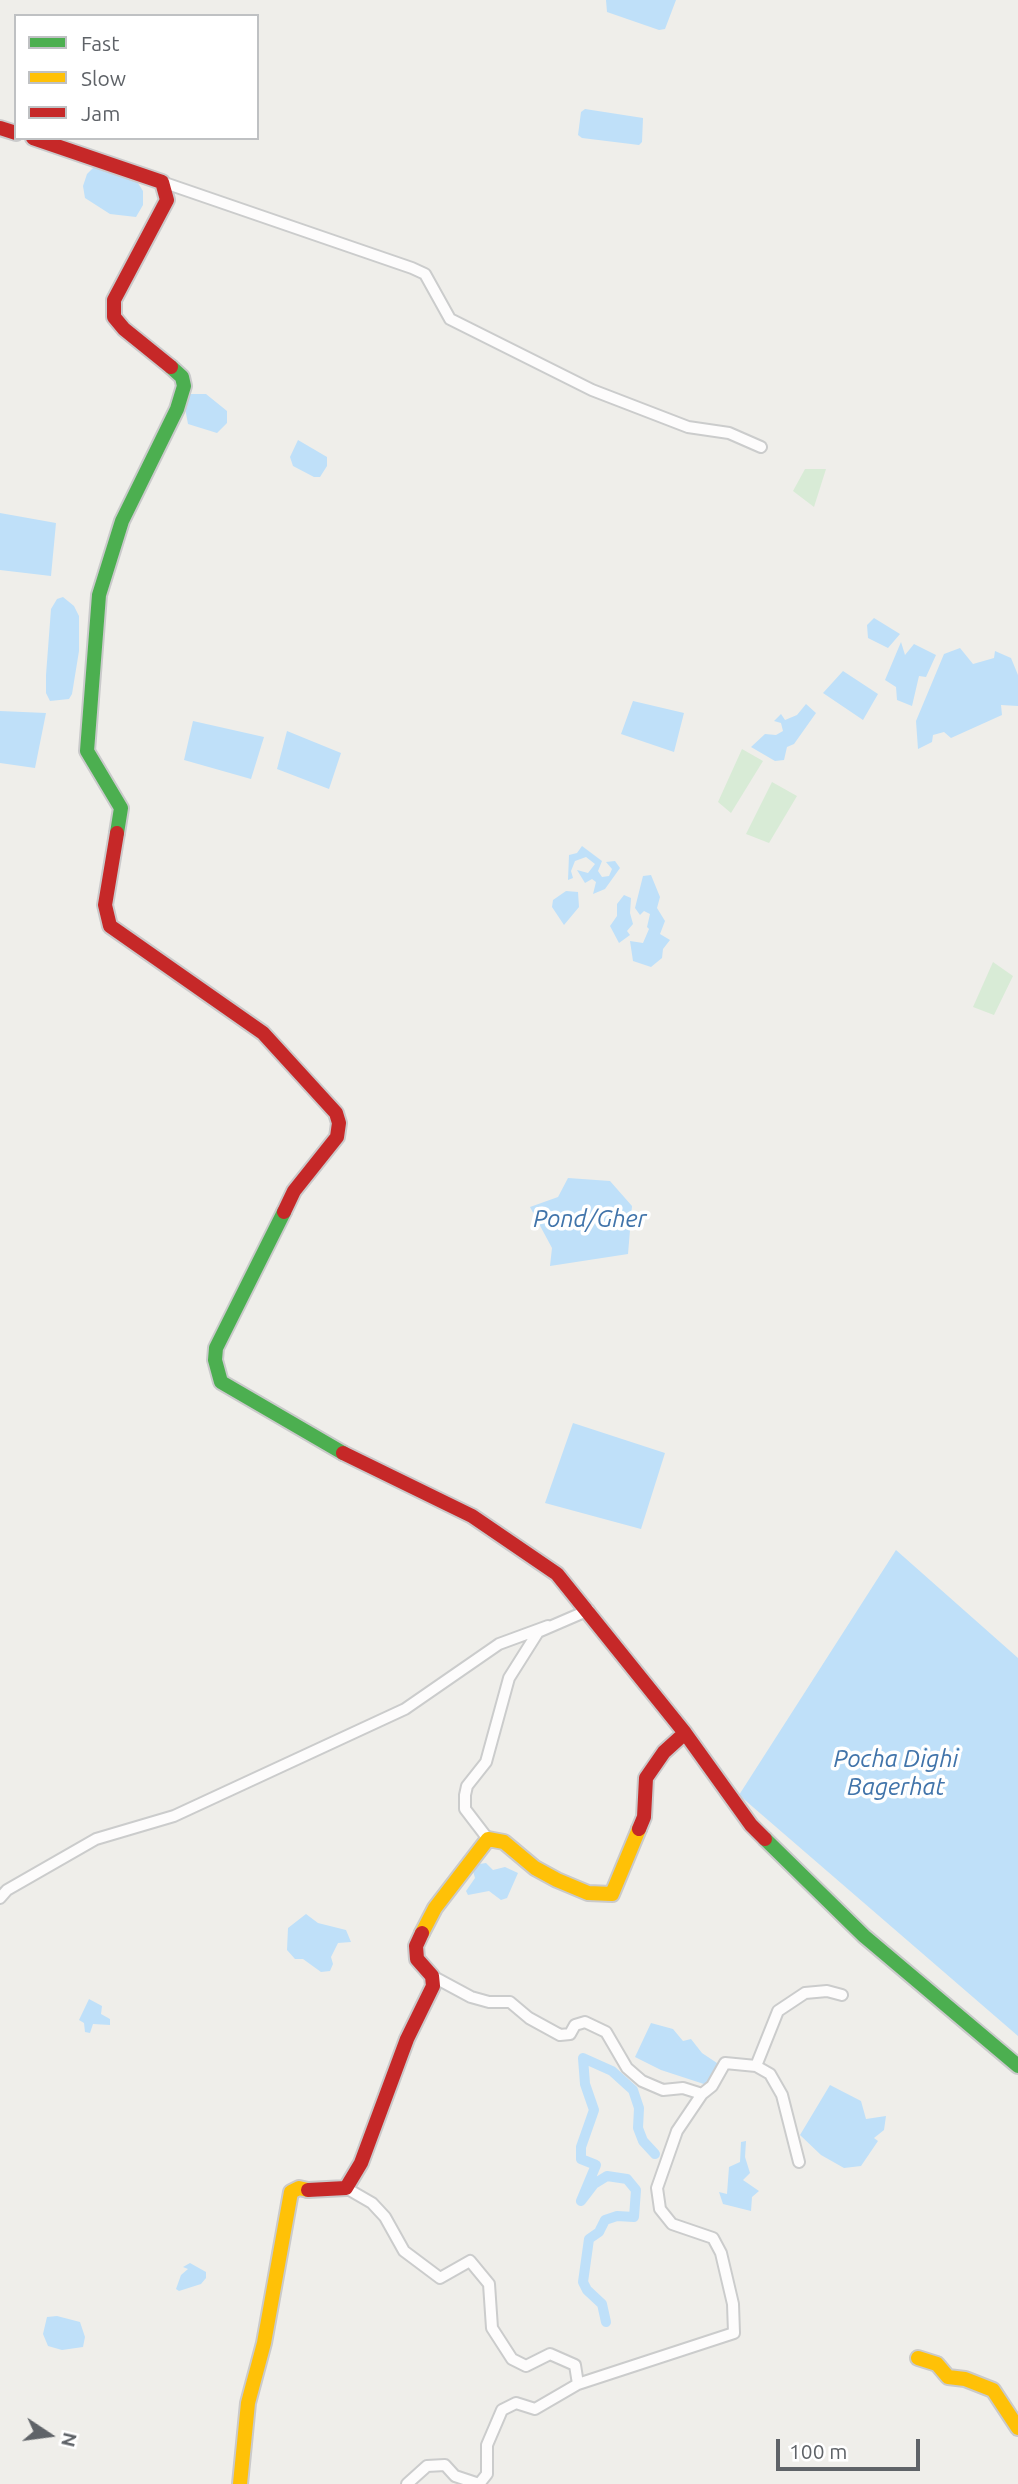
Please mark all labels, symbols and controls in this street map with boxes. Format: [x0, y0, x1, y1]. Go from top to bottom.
legend [14, 14, 259, 140]
text: Fast [81, 31, 119, 55]
text: Slow [81, 66, 126, 90]
text: Jam [81, 101, 120, 125]
water label: Pond/Gher [533, 1205, 647, 1233]
water label: Pocha Dighi Bagerhat [833, 1745, 959, 1801]
north arrow [14, 2400, 84, 2470]
scale bar [780, 2424, 923, 2468]
text: N [57, 2430, 82, 2449]
text: 100 m [789, 2439, 847, 2463]

